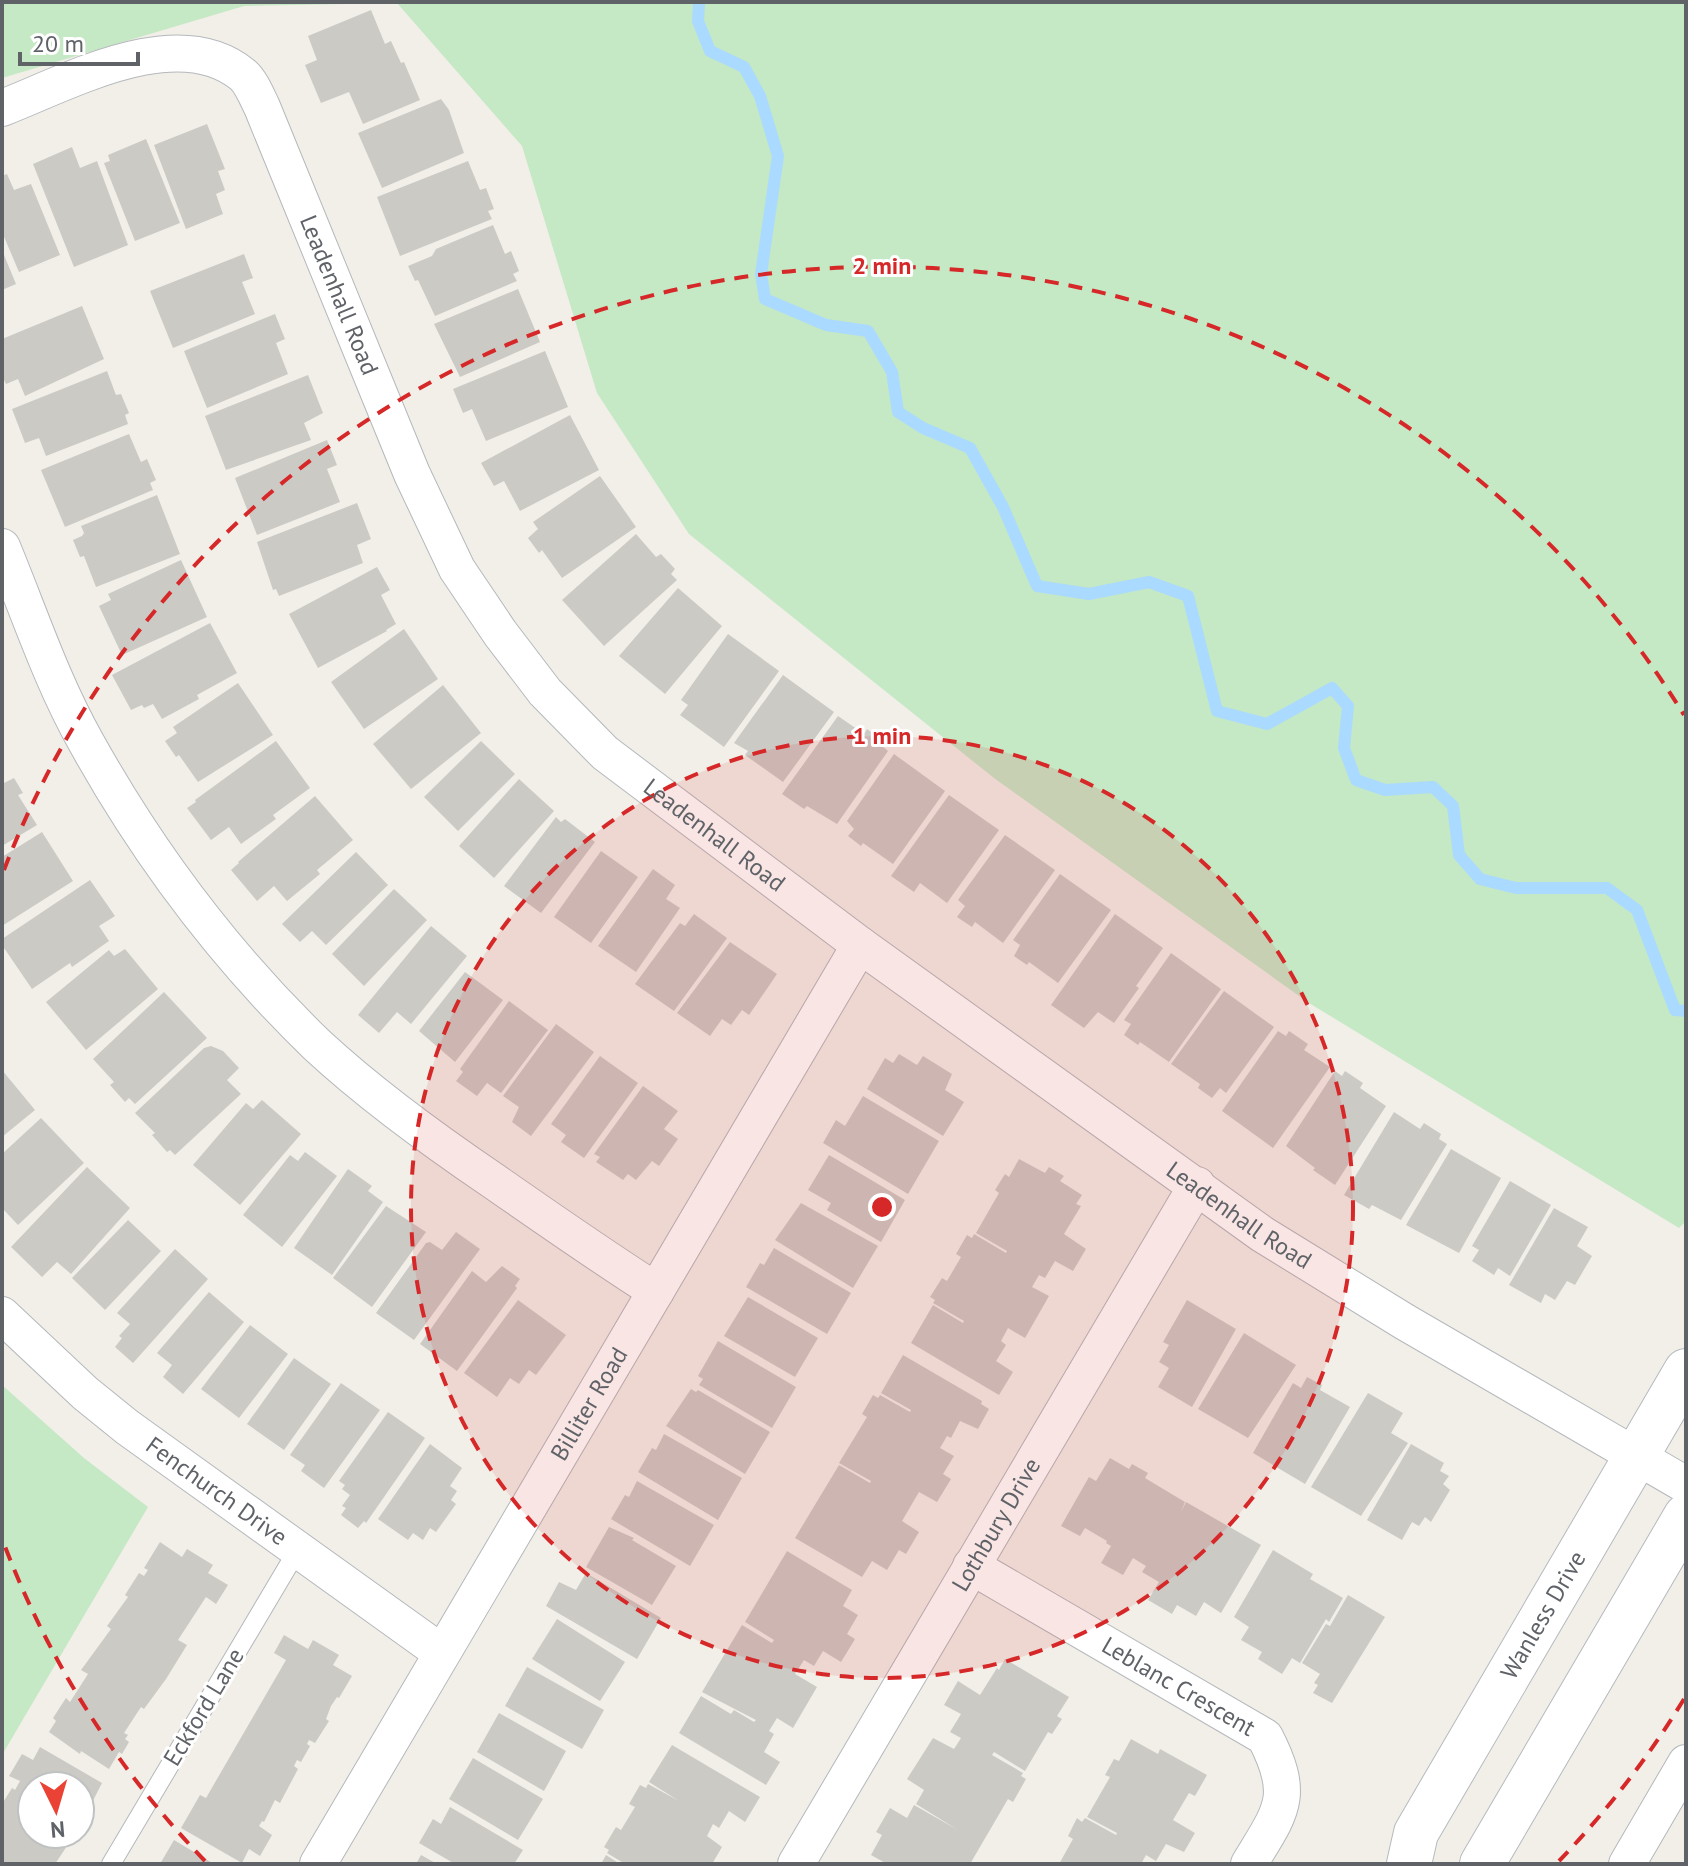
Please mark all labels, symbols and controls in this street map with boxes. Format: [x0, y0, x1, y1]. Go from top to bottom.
scale bar [20, 16, 138, 66]
text: 20 m [32, 28, 84, 59]
street label: Leadenhall Road [293, 211, 386, 379]
text: 2 min [853, 250, 911, 281]
text: 1 min [853, 720, 911, 751]
street label: Leadenhall Road [637, 771, 792, 898]
street label: Leadenhall Road [1160, 1154, 1318, 1276]
centre of rings [868, 1193, 896, 1221]
street label: Billiter Road [543, 1341, 634, 1466]
street label: Fenchurch Drive [140, 1429, 294, 1552]
street label: Lothbury Drive [944, 1452, 1047, 1597]
street label: Wanless Drive [1493, 1545, 1592, 1685]
street label: Leblanc Crescent [1096, 1629, 1261, 1743]
street label: Eckford Lane [156, 1642, 251, 1771]
north arrow [16, 1770, 96, 1850]
text: N [49, 1815, 66, 1845]

